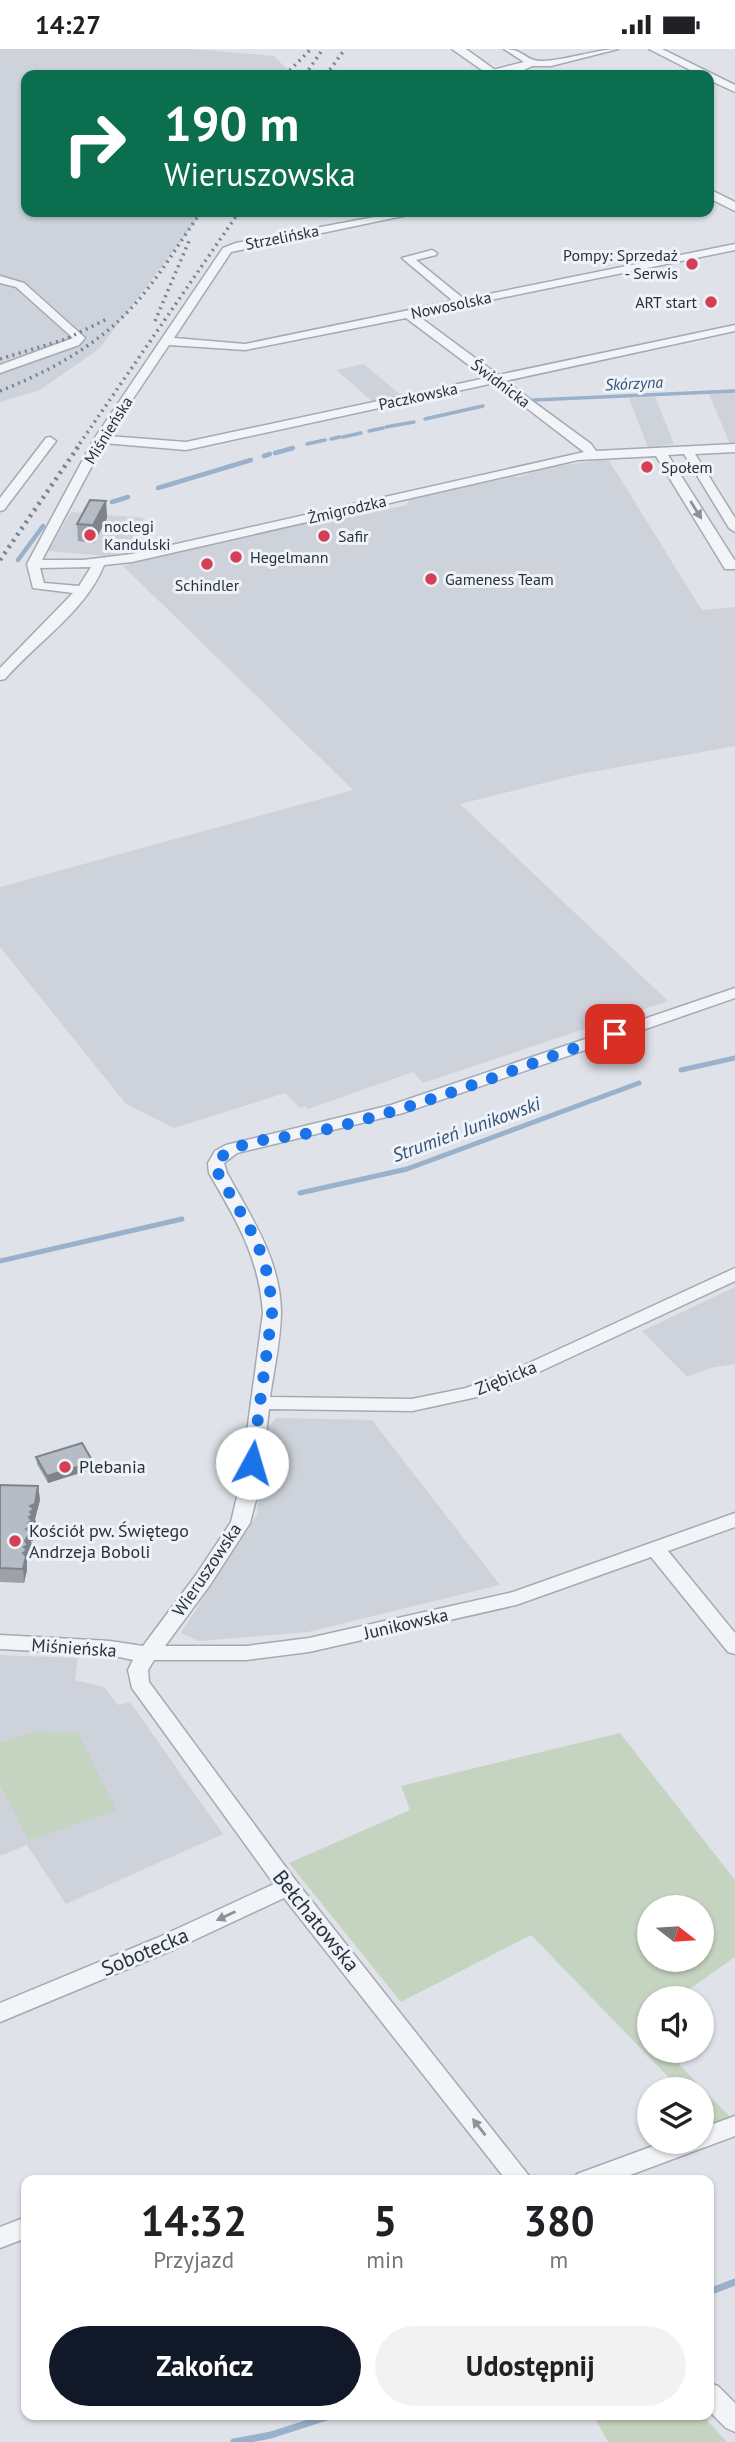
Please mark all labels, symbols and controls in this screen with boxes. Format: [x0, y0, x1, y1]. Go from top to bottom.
text: 14:27 [35, 8, 101, 41]
text: 190 m [164, 91, 299, 155]
icon: right [49, 98, 140, 189]
text: Wieruszowska [164, 153, 356, 195]
street label: Strzelińska [244, 220, 320, 254]
place label: Pompy: Sprzedaż - Serwis [563, 245, 678, 283]
marker: Pompy: Sprzedaż - Serwis [684, 256, 700, 272]
street label: Nowosolska [409, 287, 493, 323]
place label: ART start [635, 292, 698, 312]
marker: ART start [703, 294, 719, 310]
street label: Świdnicka [467, 354, 535, 412]
water label: Skórzyna [604, 371, 664, 395]
street label: Paczkowska [377, 378, 459, 414]
street label: Miśnieńska [79, 393, 137, 467]
place label: Społem [661, 457, 713, 477]
marker: Społem [639, 459, 655, 475]
street label: Żmigrodzka [306, 490, 388, 528]
one-way arrow [689, 500, 702, 519]
place label: noclegi Kandulski [104, 516, 171, 554]
place label: Safir [338, 526, 369, 546]
marker: noclegi Kandulski [82, 527, 98, 543]
marker: Safir [316, 528, 332, 544]
place label: Hegelmann [250, 547, 329, 567]
marker: Hegelmann [228, 549, 244, 565]
marker: Schindler [199, 556, 215, 572]
place label: Gameness Team [445, 569, 554, 589]
marker: Gameness Team [423, 571, 439, 587]
place label: Schindler [175, 575, 240, 595]
pin [585, 1004, 645, 1064]
icon: arrive [596, 1015, 634, 1053]
water label: Strumień Junikowski [389, 1091, 544, 1167]
street label: Ziębicka [472, 1355, 540, 1400]
position arrow [215, 1426, 289, 1500]
place label: Plebania [79, 1455, 146, 1478]
marker: Plebania [57, 1459, 73, 1475]
place label: Kościół pw. Świętego Andrzeja Boboli [29, 1519, 189, 1563]
street label: Wieruszowska [167, 1519, 246, 1621]
marker: Kościół pw. Świętego Andrzeja Boboli [7, 1533, 23, 1549]
street label: Junikowska [361, 1603, 450, 1645]
street label: Miśnieńska [31, 1633, 117, 1662]
street label: Bełchatowska [267, 1864, 366, 1977]
north arrow [637, 1895, 714, 1972]
map controls [637, 1895, 714, 2154]
one-way arrow [216, 1910, 236, 1922]
street label: Sobotecka [97, 1921, 193, 1982]
button: sound [637, 1986, 714, 2063]
button: layers [637, 2077, 714, 2154]
one-way arrow [472, 2118, 487, 2135]
text: 14:32 [140, 2193, 247, 2248]
text: 5 [373, 2193, 397, 2248]
text: 380 [523, 2193, 595, 2248]
text: Przyjazd [153, 2245, 234, 2274]
text: min [366, 2245, 404, 2274]
text: m [550, 2245, 568, 2274]
button: Zakończ [49, 2326, 361, 2406]
button: Udostępnij [375, 2326, 686, 2406]

